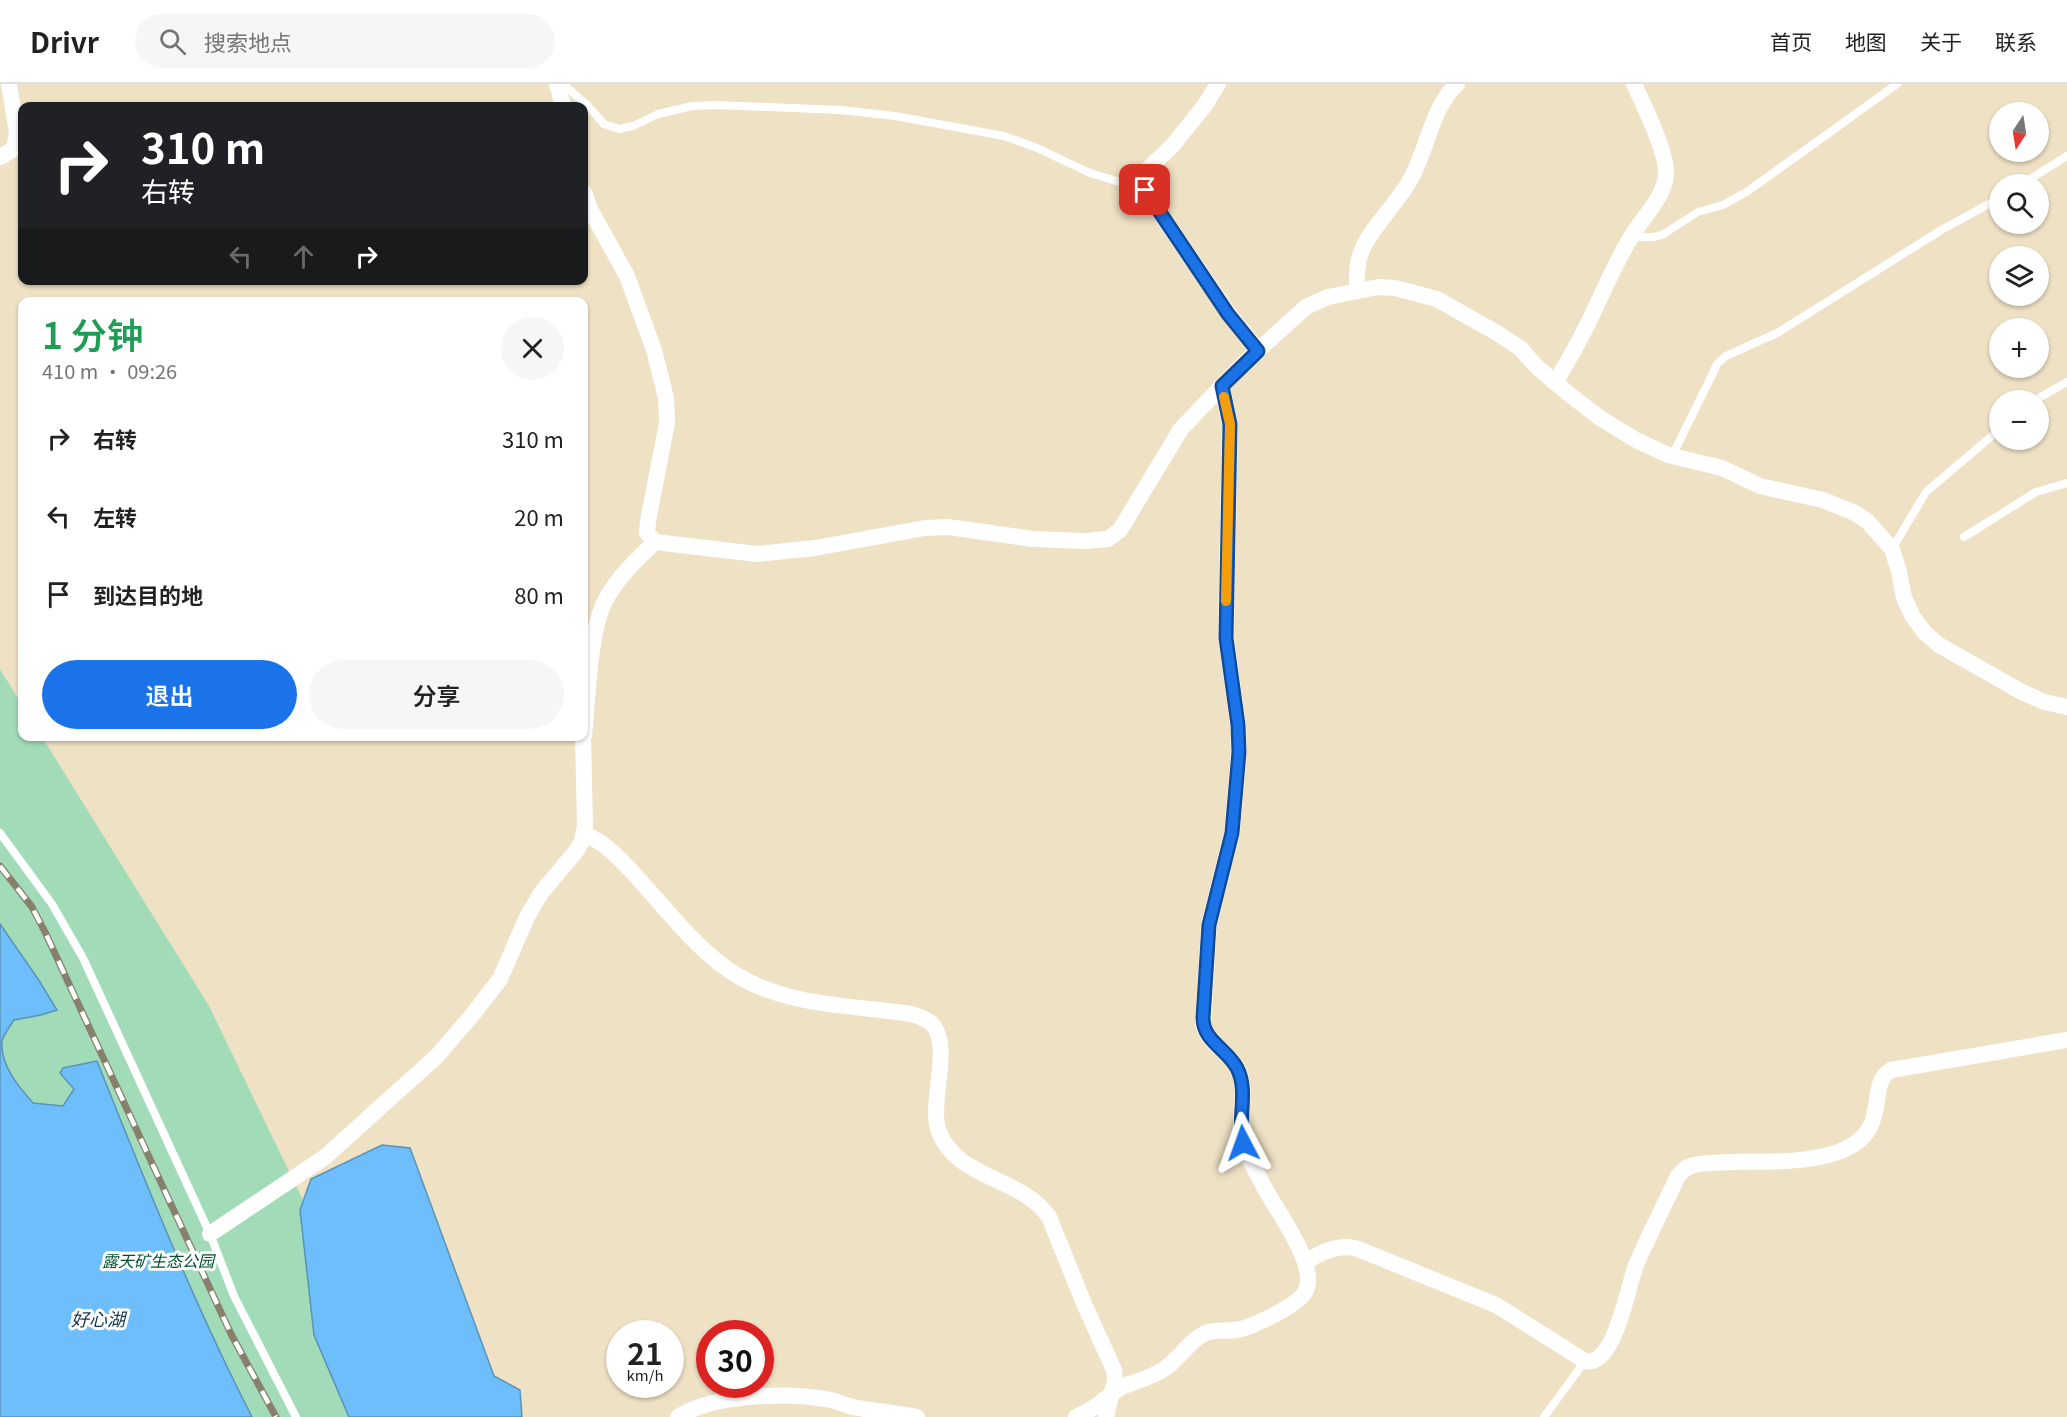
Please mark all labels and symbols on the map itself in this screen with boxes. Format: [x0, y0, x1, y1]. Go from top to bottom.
north arrow [1989, 102, 2049, 162]
pin [1119, 164, 1170, 215]
position arrow [1211, 1111, 1275, 1175]
park label: 露天矿生态公园 [102, 1248, 216, 1272]
water label: 好心湖 [71, 1305, 128, 1331]
speed limit sign: 30 [696, 1320, 774, 1398]

